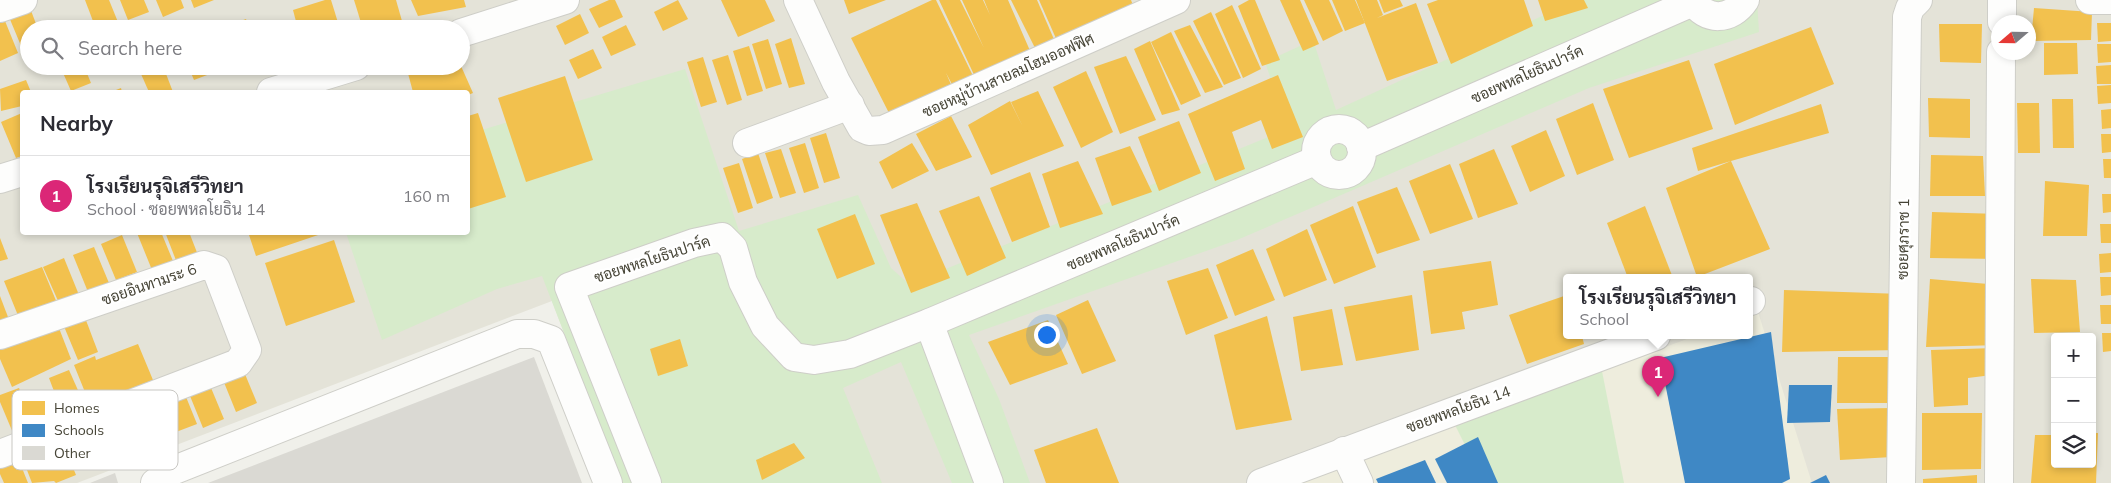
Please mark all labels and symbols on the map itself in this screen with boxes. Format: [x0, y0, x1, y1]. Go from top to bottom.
north arrow [1991, 15, 2036, 60]
street label: ซอยหมู่บ้านสายลมโฮมออฟฟิศ [919, 29, 1097, 122]
street label: ซอยพหลโยธินปาร์ค [1468, 41, 1586, 107]
street label: ซอยศุภราช 1 [1893, 198, 1915, 280]
street label: ซอยพหลโยธินปาร์ค [1064, 210, 1182, 274]
street label: ซอยพหลโยธินปาร์ค [592, 231, 712, 287]
street label: ซอยอินทามระ 6 [99, 259, 199, 309]
your location [1034, 322, 1060, 348]
pin: 1 [1642, 356, 1674, 397]
street label: ซอยพหลโยธิน 14 [1403, 381, 1513, 437]
legend [12, 390, 178, 470]
text: Homes [54, 399, 100, 417]
text: Schools [54, 421, 104, 439]
text: Other [54, 444, 92, 462]

